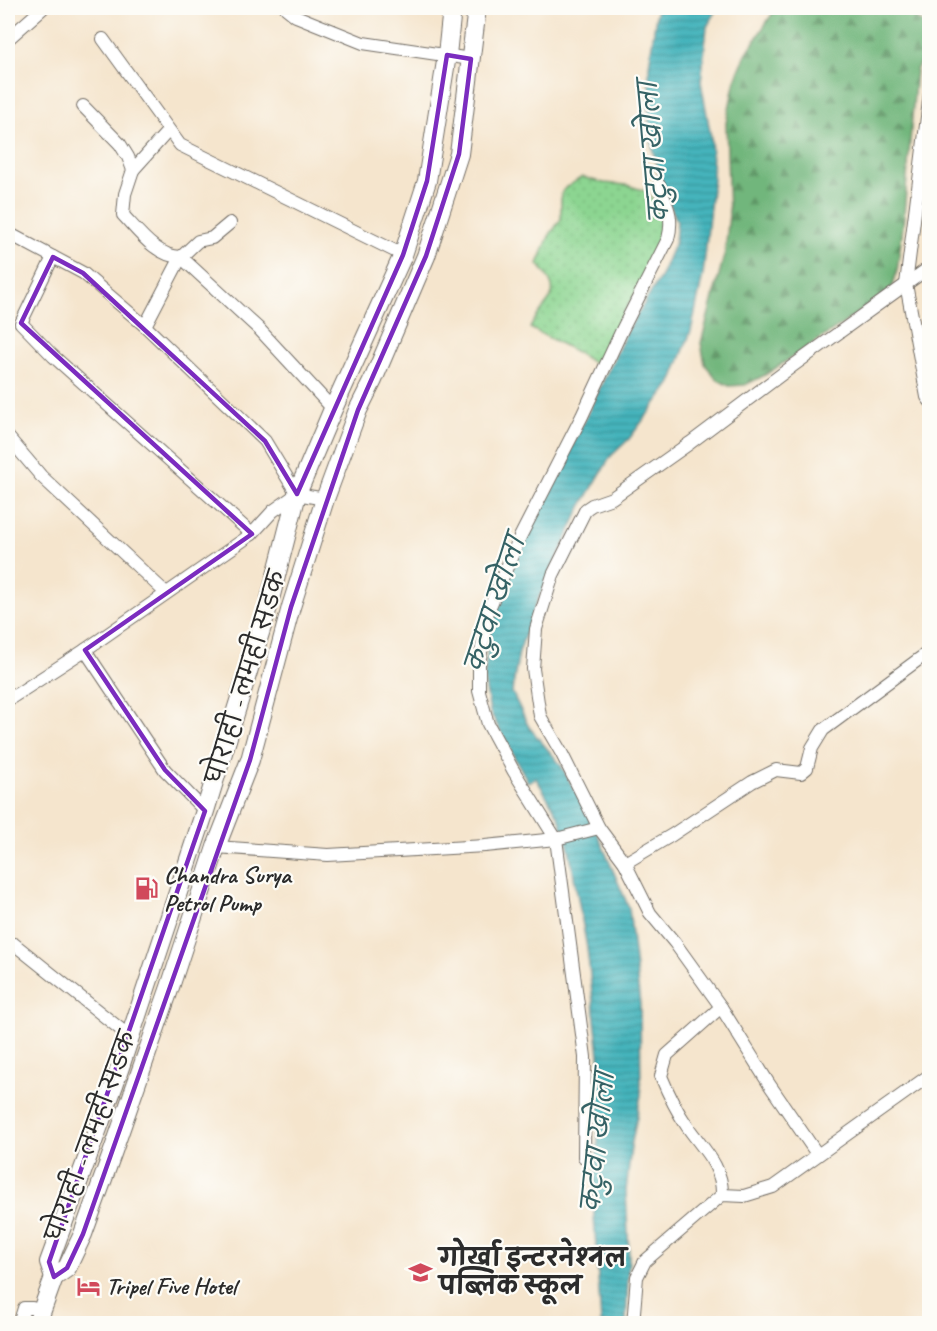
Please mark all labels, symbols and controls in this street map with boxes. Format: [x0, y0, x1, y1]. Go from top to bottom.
water label: कटुवा खोला [627, 73, 680, 224]
water label: कटुवा खोला [454, 524, 538, 677]
street label: घोराही - लमही सडक [195, 565, 293, 789]
place label: Chandra Surya Petrol Pump [164, 860, 293, 918]
fuel station icon: Chandra Surya Petrol Pump [133, 876, 159, 902]
street label: घोराही - लमही सडक [35, 1024, 143, 1247]
water label: कटुवा खोला [570, 1063, 626, 1214]
place label: गोर्खा इन्टरनेश्नल पब्लिक स्कूल [437, 1237, 629, 1305]
school or university icon: गोर्खा इन्टरनेश्नल पब्लिक स्कूल [408, 1259, 434, 1285]
place label: Tripel Five Hotel [106, 1271, 241, 1301]
hotel icon: Tripel Five Hotel [75, 1273, 101, 1299]

